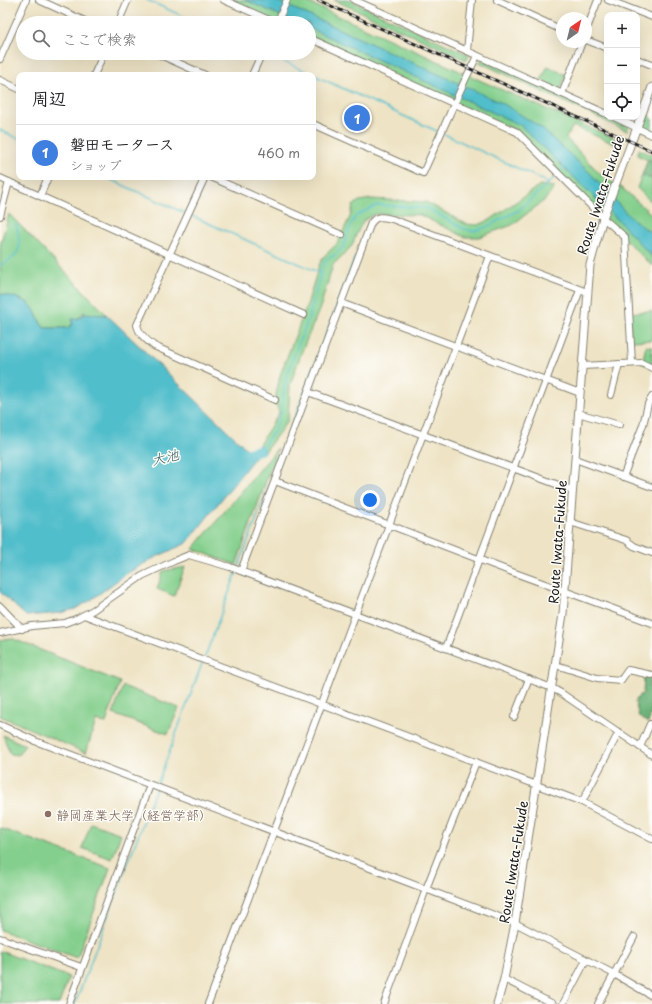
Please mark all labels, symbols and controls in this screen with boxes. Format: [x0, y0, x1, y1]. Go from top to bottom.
north arrow [556, 12, 592, 48]
map controls [604, 12, 640, 120]
button: + [604, 12, 640, 48]
search box [16, 16, 316, 60]
icon: search [30, 27, 52, 49]
text: ここで検索 [62, 27, 137, 50]
button: − [604, 48, 640, 84]
button: locate [604, 84, 640, 120]
text: 周辺 [32, 85, 66, 111]
pin: 1 [344, 103, 370, 133]
text: 磐田モータース [70, 132, 174, 155]
street label: Route Iwata-Fukude [572, 133, 628, 257]
text: 1 [42, 143, 48, 162]
text: 460 m [257, 143, 300, 162]
text: ショップ [70, 155, 121, 174]
water label: 大池 [149, 443, 182, 470]
street label: Route Iwata-Fukude [543, 479, 571, 605]
your location [360, 490, 380, 510]
street label: Route Iwata-Fukude [494, 799, 532, 925]
place label: 静岡産業大学（経営学部） [56, 805, 212, 824]
marker: 静岡産業大学（経営学部） [43, 809, 53, 819]

